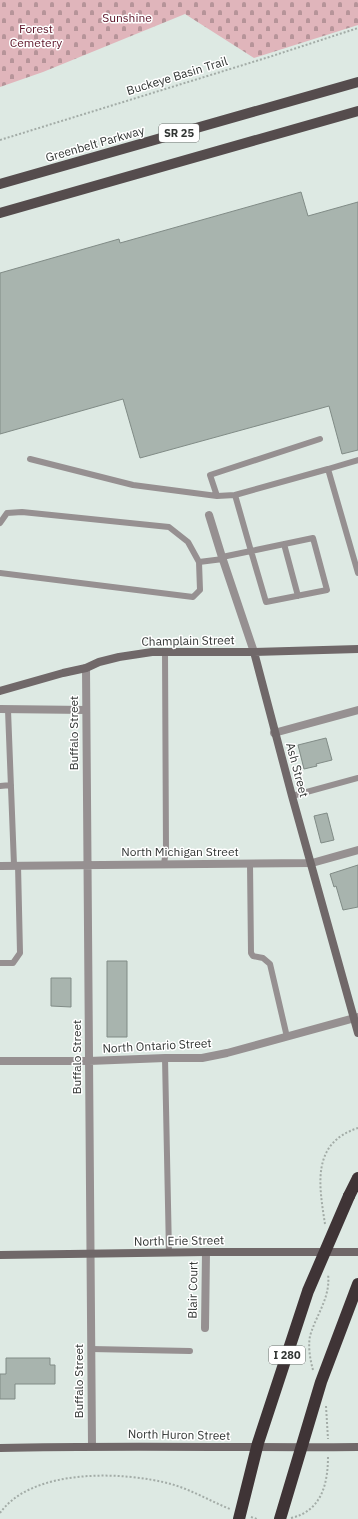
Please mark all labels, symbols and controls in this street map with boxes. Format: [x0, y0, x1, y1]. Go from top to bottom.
park label: Sunshine [102, 10, 152, 25]
park label: Forest Cemetery [10, 21, 62, 50]
street label: Buckeye Basin Trail [125, 53, 229, 98]
street label: Greenbelt Parkway [44, 122, 146, 165]
road number: SR 25 [159, 124, 199, 142]
street label: Champlain Street [141, 632, 235, 649]
street label: Buffalo Street [66, 696, 81, 770]
street label: Ash Street [283, 741, 312, 799]
street label: North Michigan Street [121, 844, 239, 859]
street label: Buffalo Street [69, 1020, 84, 1094]
street label: North Ontario Street [102, 1035, 212, 1056]
street label: North Erie Street [134, 1232, 224, 1249]
street label: Blair Court [185, 1261, 200, 1319]
street label: Buffalo Street [71, 1344, 86, 1418]
road number: I 280 [269, 1346, 305, 1364]
street label: North Huron Street [128, 1426, 230, 1443]

